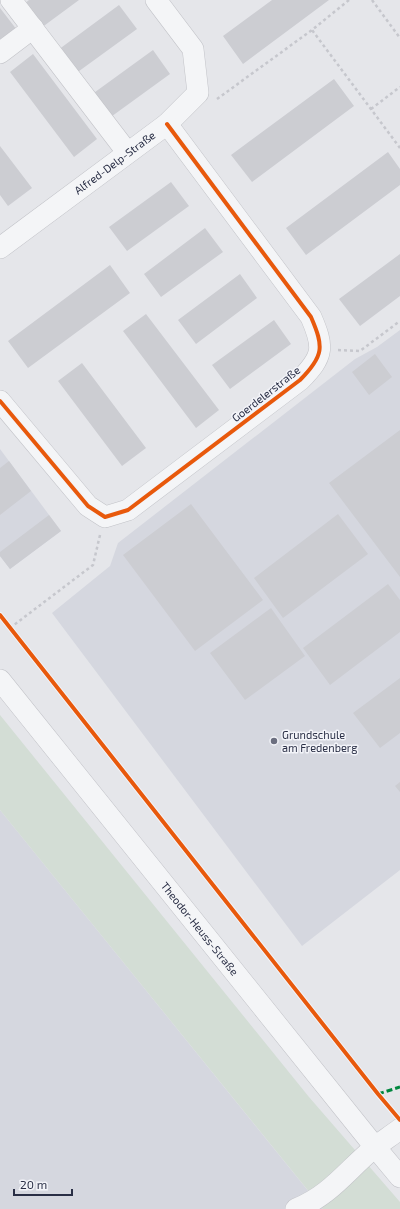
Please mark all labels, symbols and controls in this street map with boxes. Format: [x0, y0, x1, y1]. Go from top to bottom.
street label: Alfred-Delp-Straße [71, 128, 158, 197]
street label: Goerdelerstraße [229, 363, 302, 424]
place label: Grundschule am Fredenberg [282, 728, 357, 754]
marker: Grundschule am Fredenberg [269, 736, 279, 746]
street label: Theodor-Heuss-Straße [159, 879, 242, 978]
scale bar [14, 1171, 72, 1197]
text: 20 m [20, 1177, 47, 1191]

